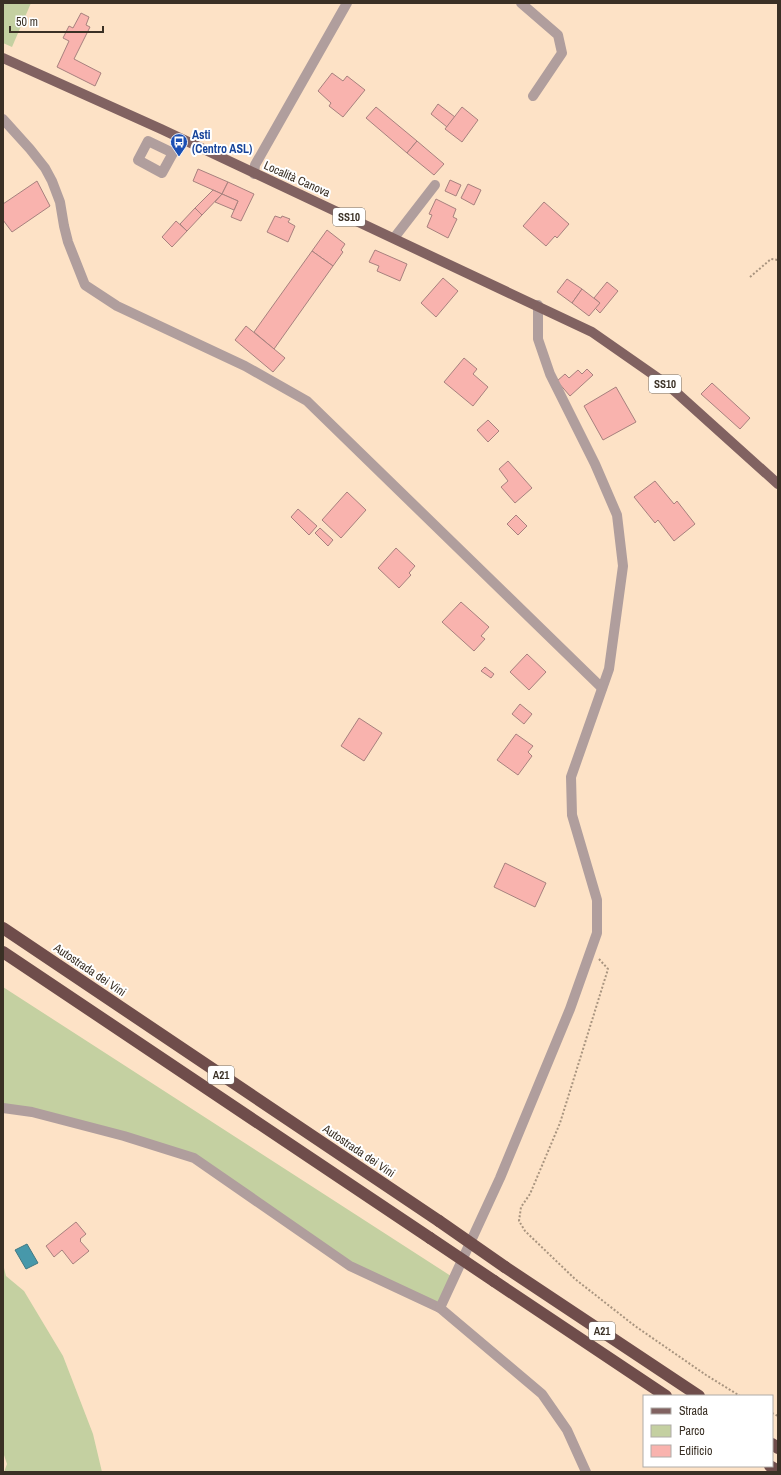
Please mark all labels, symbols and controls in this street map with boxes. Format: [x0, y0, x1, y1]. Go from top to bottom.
scale bar [10, 8, 103, 34]
text: 50 m [16, 14, 38, 30]
place label: Asti (Centro ASL) [192, 127, 252, 157]
bus stop icon: Asti (Centro ASL) [169, 132, 189, 157]
street label: Località Canova [261, 157, 333, 201]
road number: SS10 [333, 208, 365, 226]
road number: SS10 [649, 375, 681, 393]
street label: Autostrada dei Vini [50, 939, 129, 1000]
road number: A21 [208, 1066, 234, 1084]
street label: Autostrada dei Vini [319, 1120, 398, 1181]
road number: A21 [589, 1322, 615, 1340]
legend [643, 1395, 773, 1467]
text: Strada [679, 1403, 709, 1419]
text: Parco [679, 1423, 705, 1439]
text: Edificio [679, 1443, 712, 1459]

